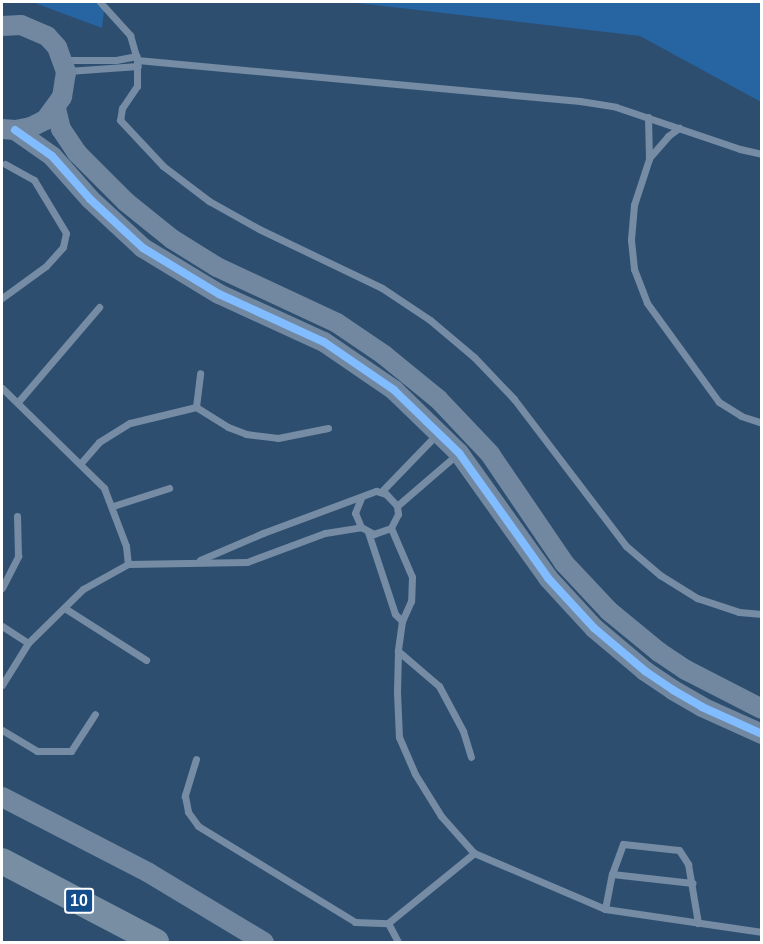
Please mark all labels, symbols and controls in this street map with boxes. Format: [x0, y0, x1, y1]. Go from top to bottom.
road number: 10 [64, 888, 94, 914]

